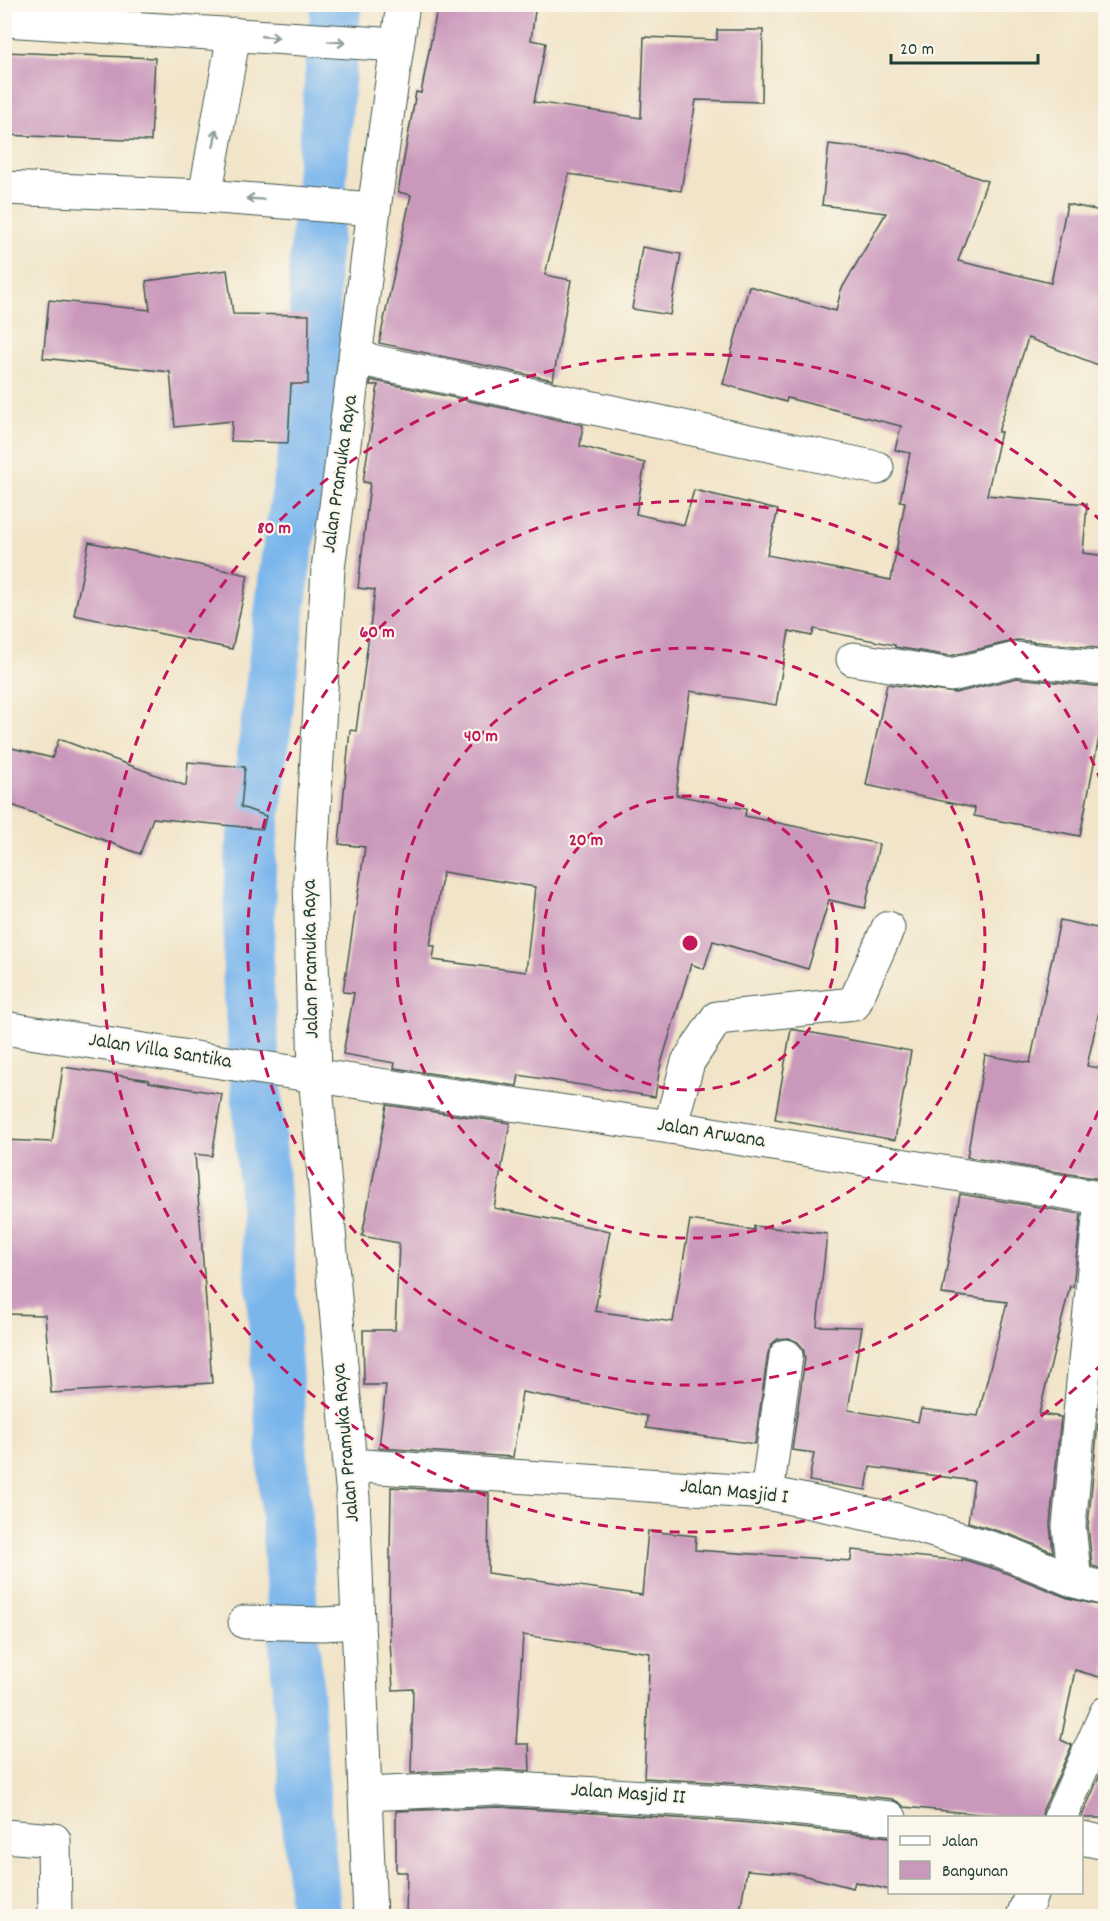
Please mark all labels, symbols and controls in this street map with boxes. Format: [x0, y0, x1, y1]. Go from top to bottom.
scale bar [891, 27, 1038, 65]
one-way arrow [259, 32, 279, 43]
one-way arrow [327, 37, 347, 48]
text: 20 m [900, 38, 934, 63]
one-way arrow [210, 129, 221, 148]
one-way arrow [245, 193, 265, 204]
street label: Jalan Pramuka Raya [315, 392, 367, 555]
text: 80 m [257, 517, 291, 542]
text: 60 m [359, 621, 395, 646]
text: 40 m [464, 725, 498, 750]
text: 20 m [569, 829, 603, 854]
street label: Jalan Pramuka Raya [296, 878, 328, 1039]
centre of rings [680, 933, 700, 953]
street label: Jalan Villa Santika [86, 1026, 235, 1078]
street label: Jalan Arwana [655, 1111, 768, 1158]
street label: Jalan Pramuka Raya [325, 1361, 369, 1524]
street label: Jalan Masjid I [679, 1472, 790, 1514]
street label: Jalan Masjid II [570, 1776, 687, 1814]
legend [888, 1816, 1083, 1894]
text: Jalan [942, 1830, 978, 1855]
text: Bangunan [942, 1860, 1008, 1885]

